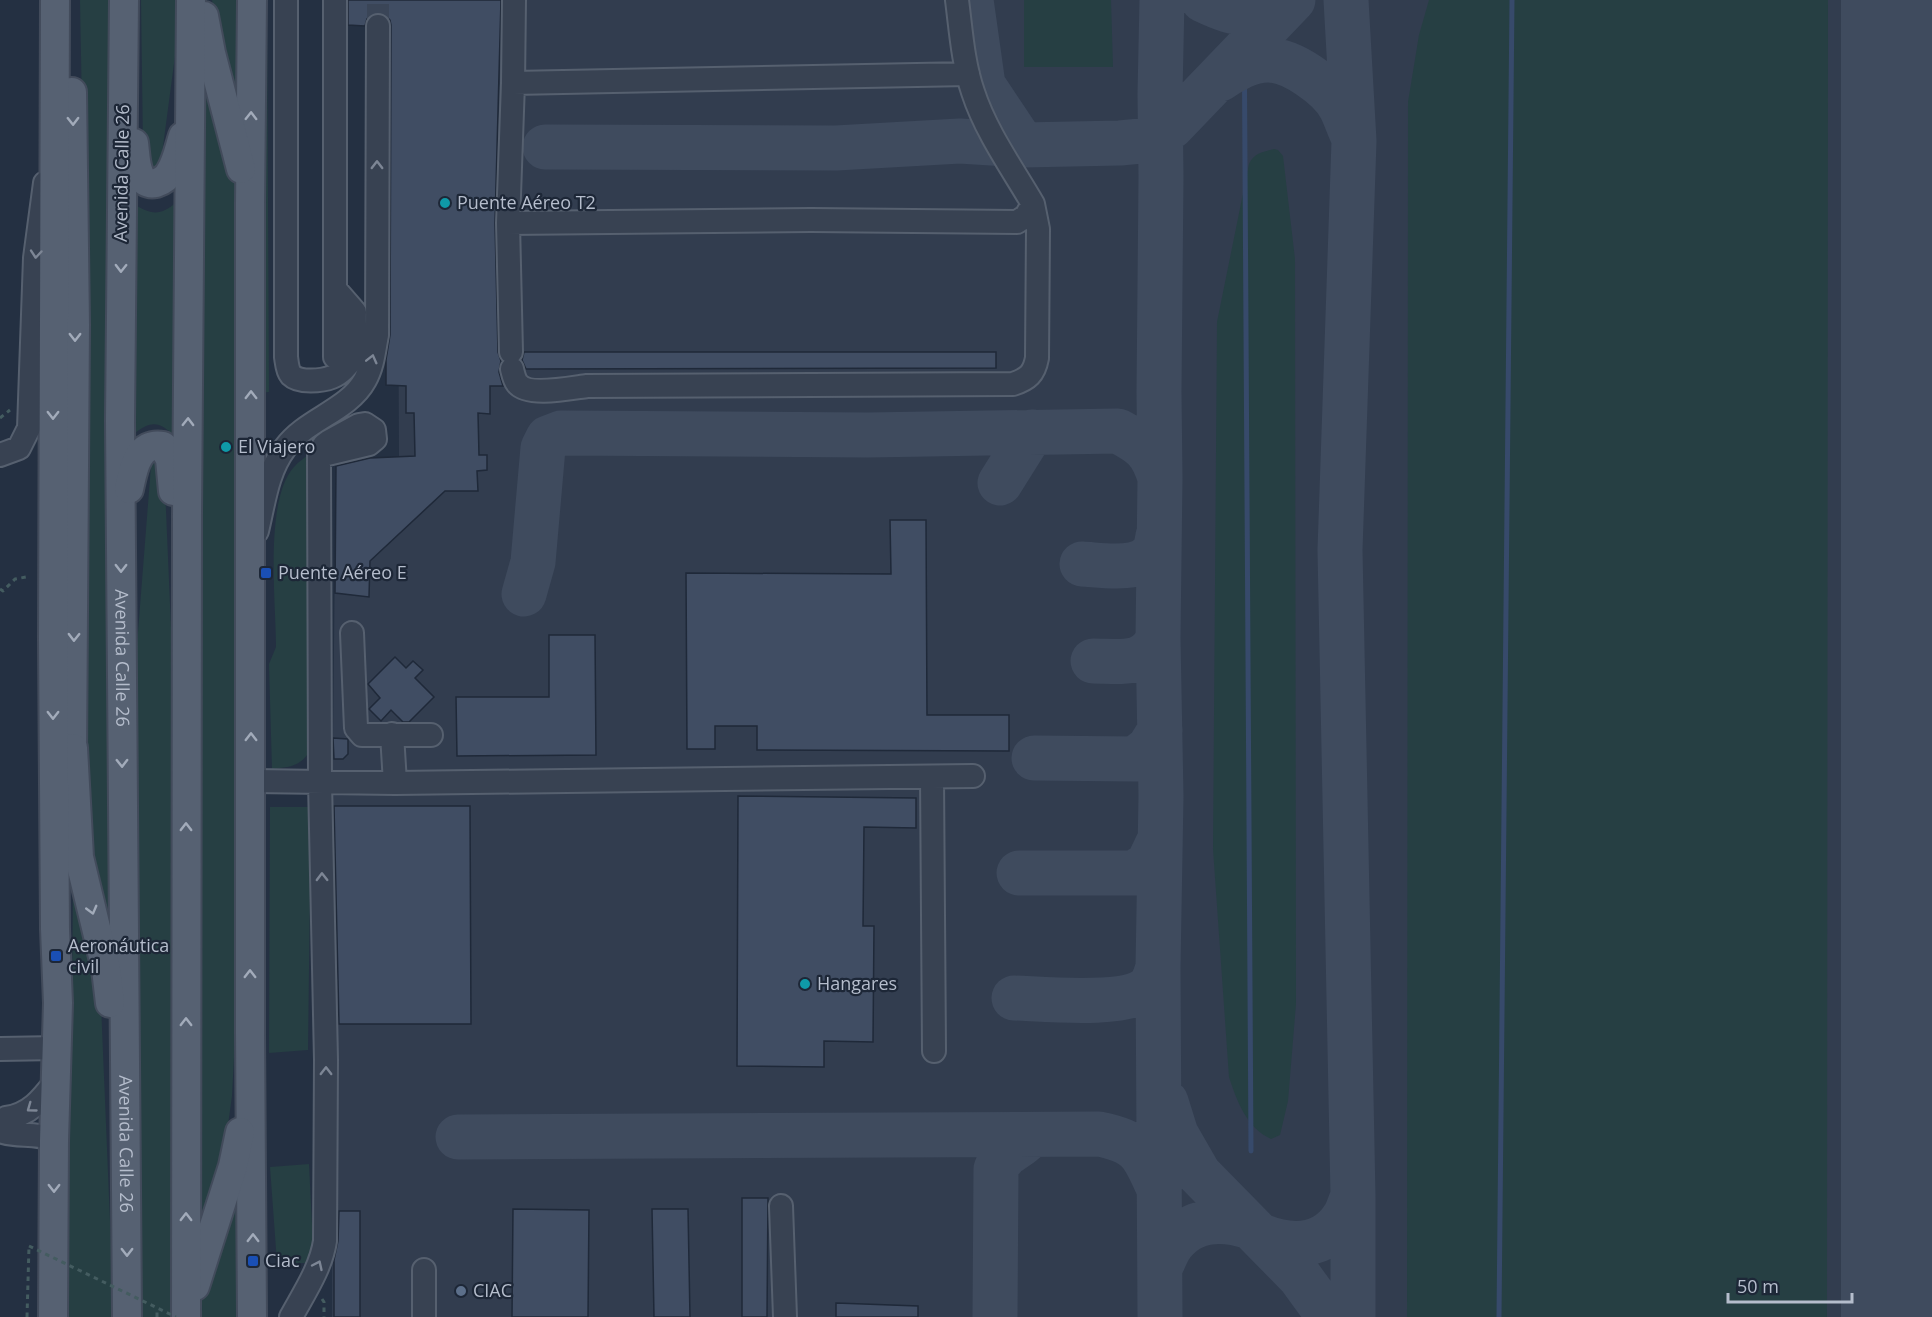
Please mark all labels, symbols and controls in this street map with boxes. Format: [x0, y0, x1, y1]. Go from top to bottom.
street label: Avenida Calle 26 [108, 104, 134, 242]
one-way arrow [245, 112, 257, 121]
one-way arrow [67, 117, 79, 126]
one-way arrow [371, 160, 383, 169]
place label: Puente Aéreo T2 [457, 190, 596, 214]
marker: Puente Aéreo T2 [438, 196, 452, 210]
one-way arrow [30, 250, 43, 259]
one-way arrow [115, 264, 127, 273]
one-way arrow [69, 333, 81, 342]
one-way arrow [364, 354, 377, 364]
one-way arrow [244, 391, 257, 400]
one-way arrow [47, 411, 59, 420]
one-way arrow [182, 417, 194, 426]
place label: El Viajero [238, 434, 315, 458]
marker: El Viajero [219, 440, 233, 454]
place label: Puente Aéreo E [278, 560, 407, 584]
one-way arrow [115, 564, 127, 573]
marker: Puente Aéreo E [259, 566, 273, 580]
street label: Avenida Calle 26 [110, 589, 135, 727]
one-way arrow [68, 633, 80, 642]
one-way arrow [47, 711, 59, 720]
one-way arrow [245, 733, 257, 742]
one-way arrow [116, 759, 129, 768]
one-way arrow [180, 822, 192, 831]
one-way arrow [316, 872, 328, 881]
one-way arrow [84, 905, 97, 915]
place label: Aeronáutica civil [68, 933, 169, 978]
marker: Aeronáutica civil [49, 949, 63, 963]
one-way arrow [244, 970, 256, 979]
place label: Hangares [817, 971, 897, 995]
marker: Hangares [798, 977, 812, 991]
one-way arrow [180, 1017, 192, 1026]
one-way arrow [320, 1067, 332, 1076]
street label: Avenida Calle 26 [114, 1075, 139, 1213]
one-way arrow [27, 1101, 38, 1112]
one-way arrow [48, 1183, 60, 1192]
one-way arrow [180, 1212, 192, 1221]
one-way arrow [246, 1233, 259, 1242]
one-way arrow [121, 1248, 133, 1257]
place label: Ciac [265, 1248, 300, 1272]
marker: Ciac [246, 1254, 260, 1268]
one-way arrow [311, 1261, 323, 1272]
scale bar [1728, 1266, 1852, 1304]
text: 50 m [1737, 1274, 1779, 1298]
place label: CIAC [473, 1278, 512, 1302]
marker: CIAC [454, 1284, 468, 1298]

